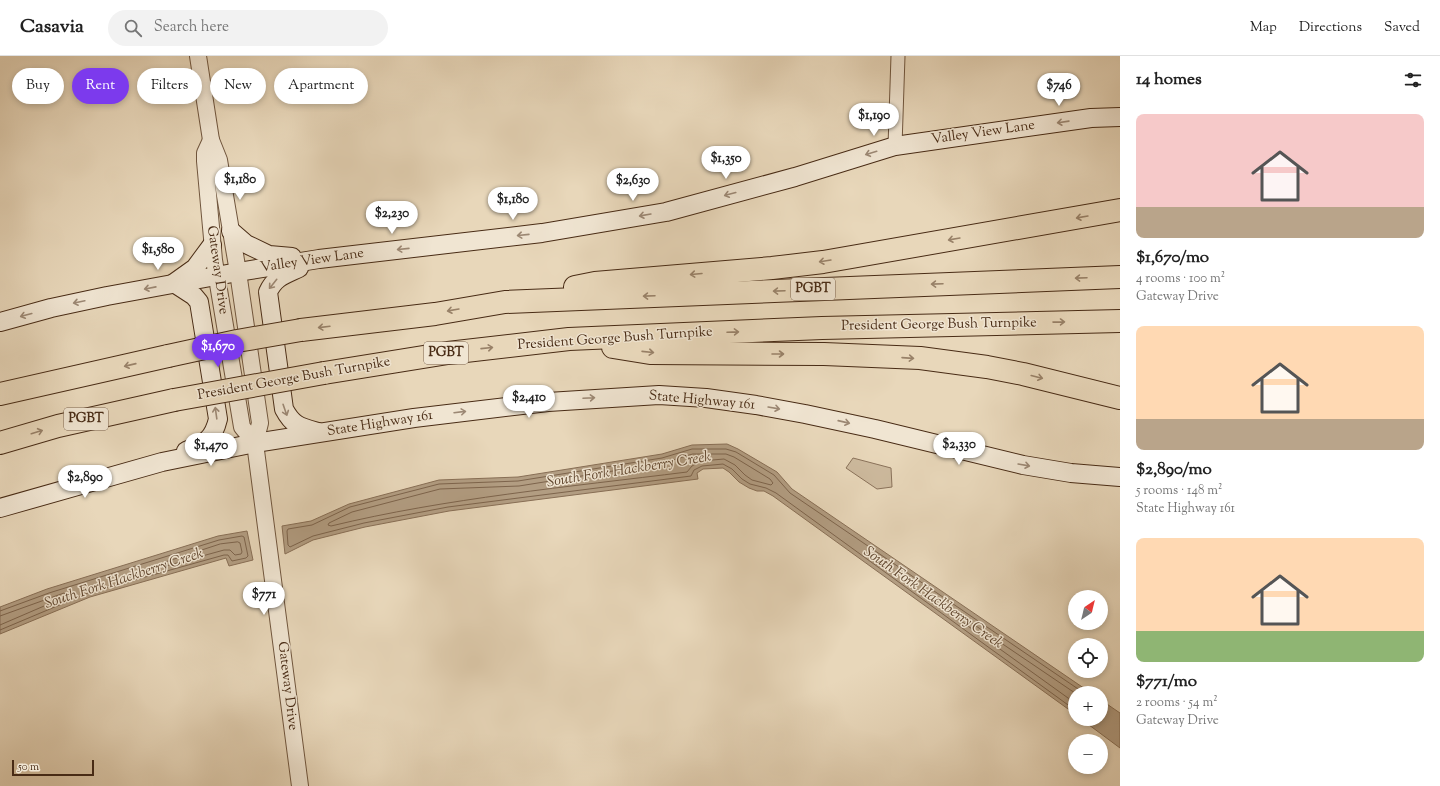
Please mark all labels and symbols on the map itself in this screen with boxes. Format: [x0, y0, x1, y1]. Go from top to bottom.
pin: $746 [1035, 73, 1083, 107]
pin: $1,190 [841, 103, 907, 137]
street label: Valley View Lane [930, 116, 1036, 150]
one-way arrow [1057, 118, 1070, 125]
pin: $1,350 [693, 146, 759, 180]
one-way arrow [865, 150, 878, 157]
pin: $1,180 [207, 167, 273, 201]
pin: $2,630 [600, 168, 666, 202]
pin: $1,180 [480, 187, 546, 221]
one-way arrow [724, 191, 737, 198]
pin: $2,230 [359, 201, 425, 235]
one-way arrow [639, 211, 652, 219]
one-way arrow [1076, 213, 1089, 221]
street label: Gateway Drive [201, 224, 233, 316]
one-way arrow [517, 231, 530, 239]
one-way arrow [947, 235, 960, 243]
pin: $1,580 [125, 237, 191, 271]
street label: Valley View Lane [259, 244, 365, 278]
one-way arrow [396, 245, 409, 253]
one-way arrow [819, 258, 832, 266]
one-way arrow [690, 271, 703, 278]
one-way arrow [1075, 275, 1088, 282]
one-way arrow [269, 278, 278, 289]
road number: PGBT [791, 278, 835, 300]
one-way arrow [931, 281, 944, 288]
one-way arrow [144, 284, 157, 292]
one-way arrow [773, 287, 786, 294]
one-way arrow [643, 292, 656, 299]
one-way arrow [73, 299, 86, 307]
one-way arrow [447, 307, 460, 315]
one-way arrow [19, 312, 32, 319]
street label: President George Bush Turnpike [841, 313, 1037, 337]
one-way arrow [1052, 319, 1065, 326]
street label: President George Bush Turnpike [517, 322, 713, 356]
one-way arrow [318, 324, 331, 331]
one-way arrow [726, 328, 739, 336]
pin: $1,670 [185, 334, 251, 368]
road number: PGBT [424, 342, 468, 364]
one-way arrow [480, 344, 493, 352]
one-way arrow [641, 348, 654, 356]
one-way arrow [771, 350, 784, 358]
street label: President George Bush Turnpike [196, 352, 392, 406]
one-way arrow [901, 354, 914, 361]
one-way arrow [124, 361, 137, 369]
one-way arrow [1030, 374, 1043, 382]
pin: $2,410 [496, 385, 562, 419]
street label: State Highway 161 [648, 386, 756, 416]
one-way arrow [582, 395, 595, 402]
one-way arrow [282, 404, 290, 416]
one-way arrow [767, 404, 780, 412]
street label: State Highway 161 [326, 406, 434, 442]
one-way arrow [213, 407, 220, 420]
road number: PGBT [64, 408, 108, 430]
one-way arrow [453, 408, 466, 416]
one-way arrow [837, 419, 850, 427]
one-way arrow [31, 428, 44, 435]
pin: $2,330 [926, 432, 992, 466]
pin: $1,470 [178, 433, 244, 467]
water label: South Fork Hackberry Creek [545, 447, 713, 493]
one-way arrow [1017, 462, 1030, 470]
pin: $2,890 [52, 465, 118, 499]
water label: South Fork Hackberry Creek [859, 542, 1007, 654]
water label: South Fork Hackberry Creek [42, 543, 206, 615]
pin: $771 [240, 582, 288, 616]
north arrow [1068, 590, 1108, 630]
street label: Gateway Drive [272, 640, 302, 732]
scale bar [12, 758, 94, 777]

